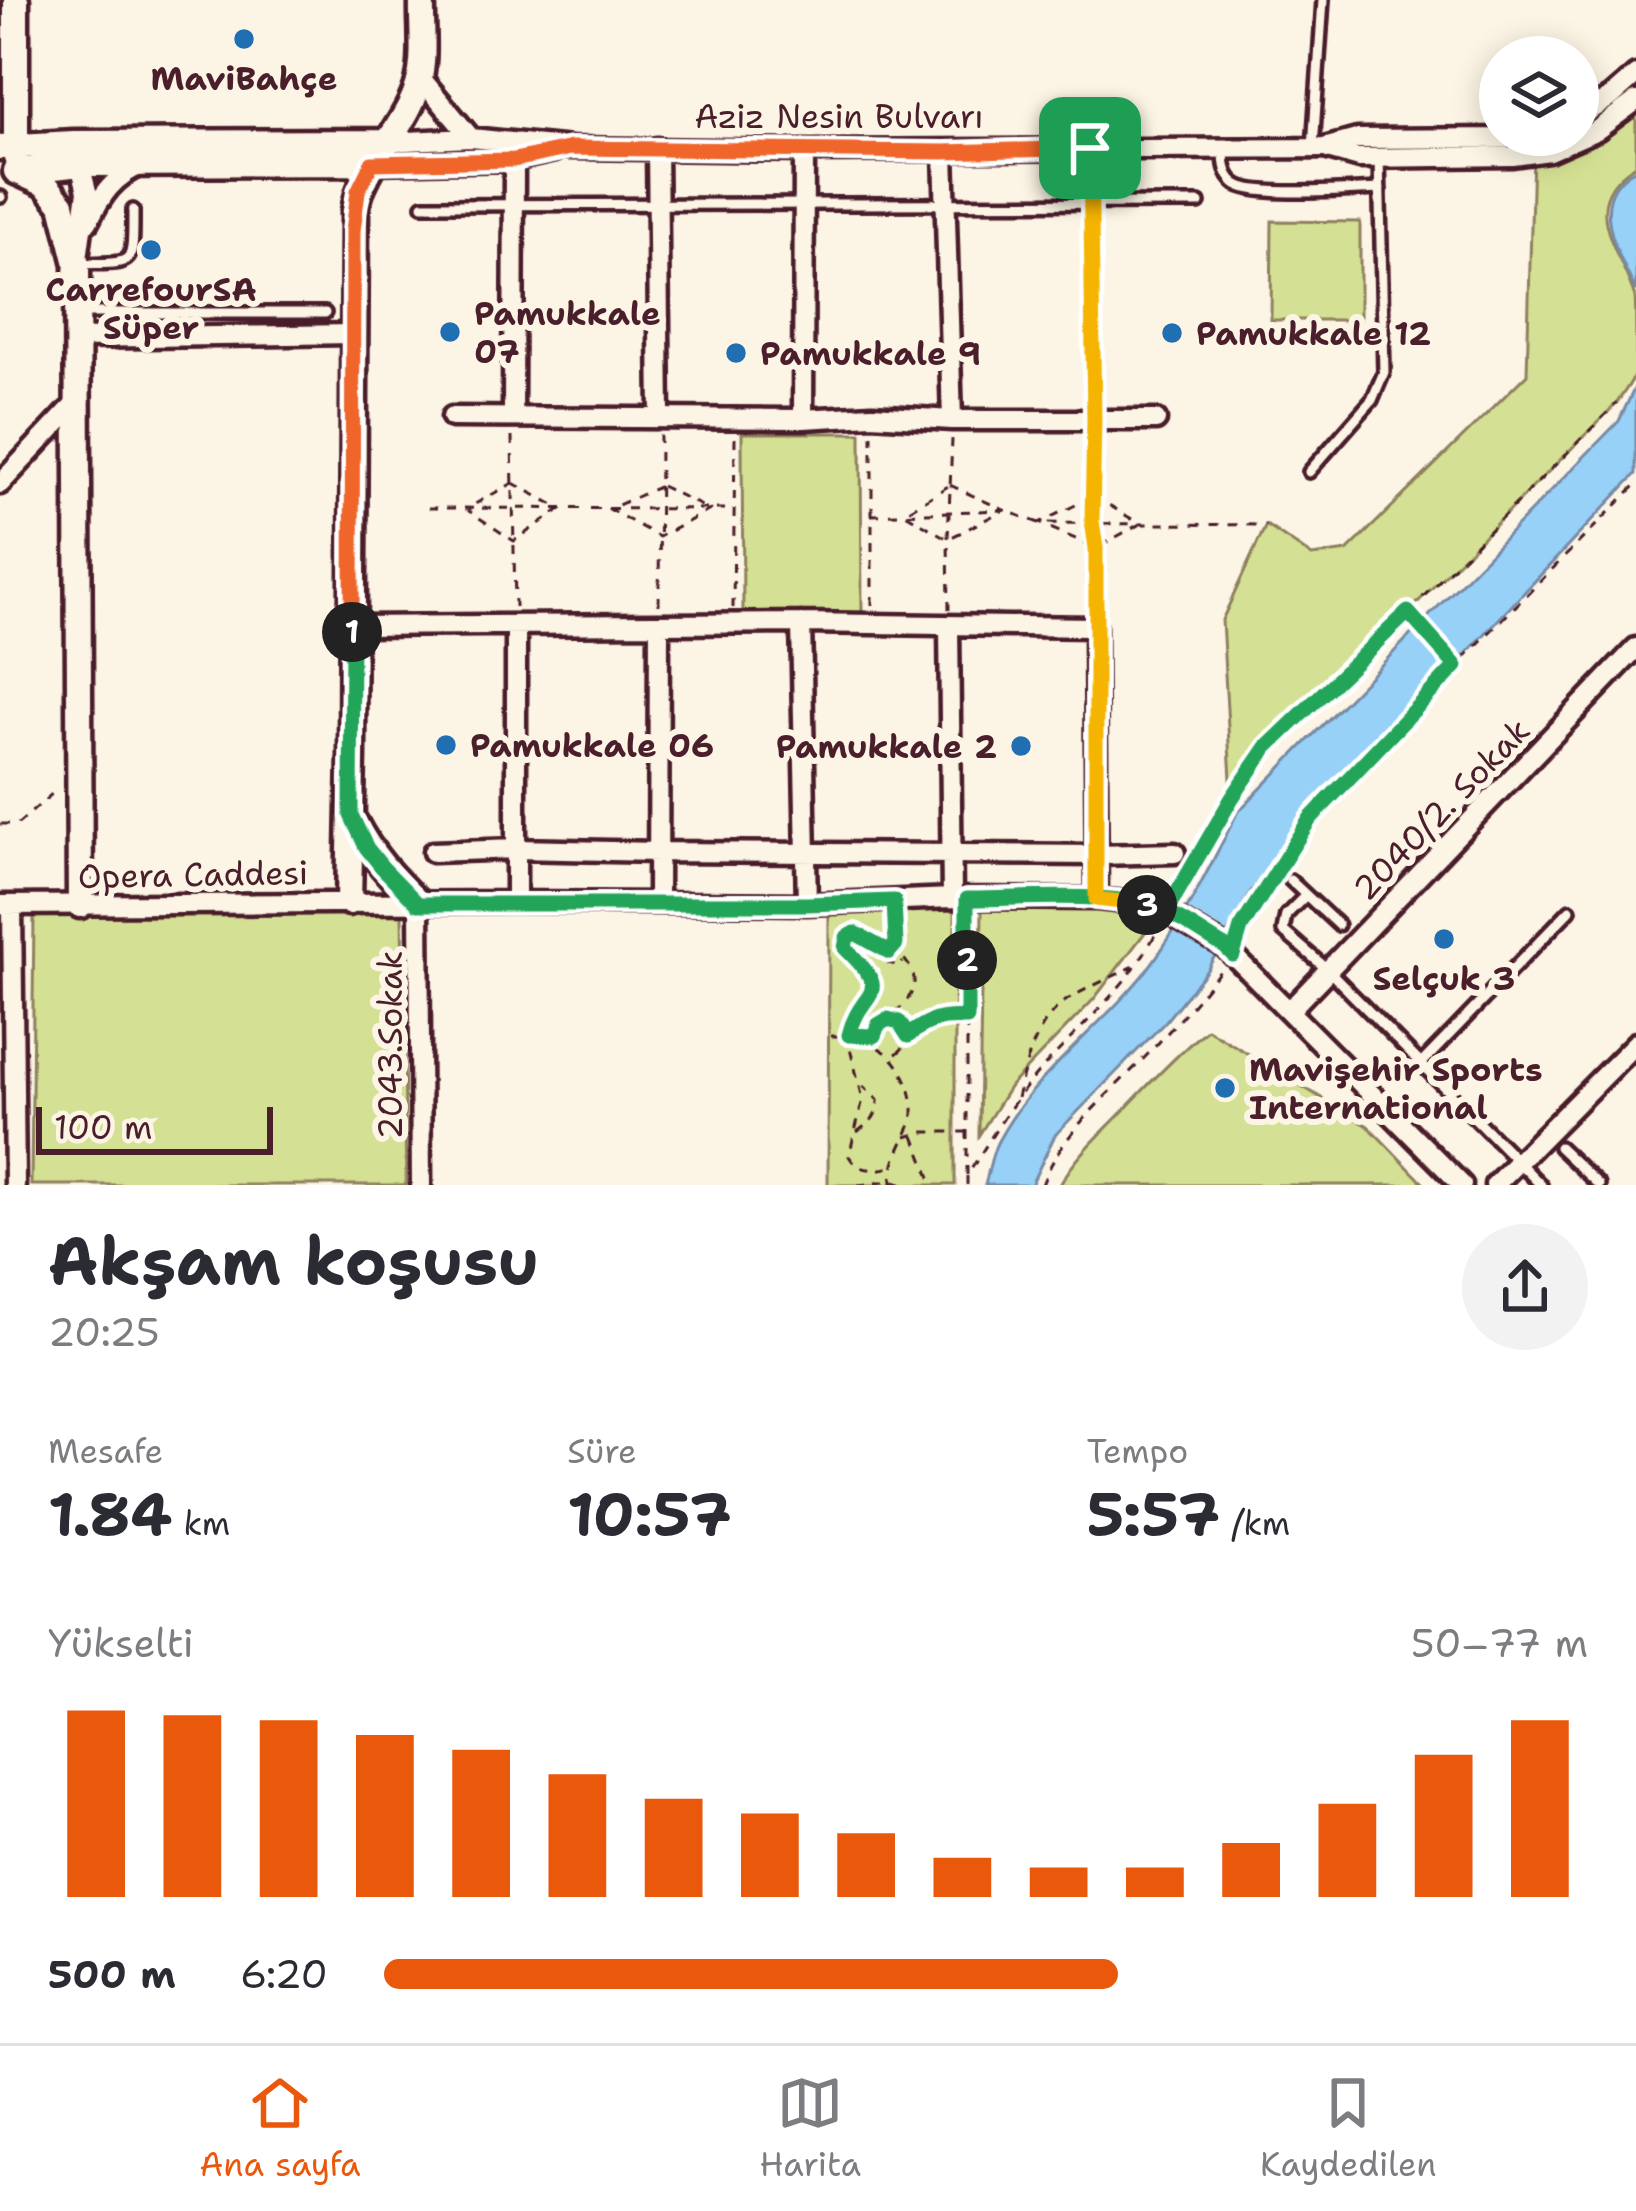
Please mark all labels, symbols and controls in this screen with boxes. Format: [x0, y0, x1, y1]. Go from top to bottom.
marker: MaviBahçe [231, 26, 257, 52]
map controls [1479, 36, 1599, 156]
button: layers [1479, 36, 1599, 156]
place label: MaviBahçe [151, 56, 337, 101]
street label: Aziz Nesin Bulvarı [694, 94, 984, 139]
pin [1039, 97, 1141, 199]
icon: arrive [1057, 115, 1123, 181]
marker: CarrefourSA Süper [138, 237, 164, 263]
place label: CarrefourSA Süper [45, 267, 257, 350]
place label: Pamukkale 07 [474, 291, 661, 374]
place label: Pamukkale 12 [1196, 311, 1431, 356]
marker: Pamukkale 07 [437, 319, 463, 345]
marker: Pamukkale 12 [1159, 320, 1185, 346]
place label: Pamukkale 9 [760, 331, 981, 376]
marker: Pamukkale 9 [723, 340, 749, 366]
pin: 1 [322, 602, 382, 662]
text: 1 [344, 609, 360, 654]
street label: 2040/2. Sokak [1343, 709, 1540, 910]
place label: Pamukkale 06 [470, 723, 714, 768]
place label: Pamukkale 2 [776, 724, 997, 769]
marker: Pamukkale 06 [433, 732, 459, 758]
marker: Pamukkale 2 [1008, 733, 1034, 759]
street label: Opera Caddesi [78, 850, 309, 899]
pin: 3 [1117, 875, 1177, 935]
text: 3 [1135, 882, 1159, 927]
marker: Selçuk 3 [1431, 926, 1457, 952]
pin: 2 [937, 930, 997, 990]
text: 2 [955, 937, 979, 982]
street label: 2043.Sokak [368, 950, 413, 1140]
place label: Selçuk 3 [1373, 956, 1515, 1001]
place label: Mavişehir Sports International [1249, 1047, 1543, 1130]
marker: Mavişehir Sports International [1212, 1075, 1238, 1101]
scale bar [36, 1101, 273, 1154]
text: 100 m [54, 1105, 153, 1150]
text: Akşam koşusu [48, 1217, 539, 1305]
button: share [1462, 1224, 1588, 1350]
text: 20:25 [48, 1306, 160, 1358]
text: Mesafe [48, 1429, 163, 1474]
text: Süre [567, 1429, 637, 1474]
text: Tempo [1087, 1429, 1188, 1474]
text: 1.84 [48, 1474, 172, 1554]
text: 10:57 [567, 1474, 732, 1554]
text: 5:57 [1087, 1474, 1220, 1554]
text: km [172, 1501, 230, 1546]
text: /km [1220, 1501, 1290, 1546]
text: Yükselti [48, 1617, 194, 1669]
text: 50–77 m [1411, 1617, 1588, 1669]
text: 500 m [48, 1948, 176, 2000]
text: 6:20 [240, 1948, 328, 2000]
tab: Ana sayfa [200, 2070, 361, 2187]
tab: Harita [760, 2070, 861, 2187]
tab: Kaydedilen [1260, 2070, 1436, 2187]

